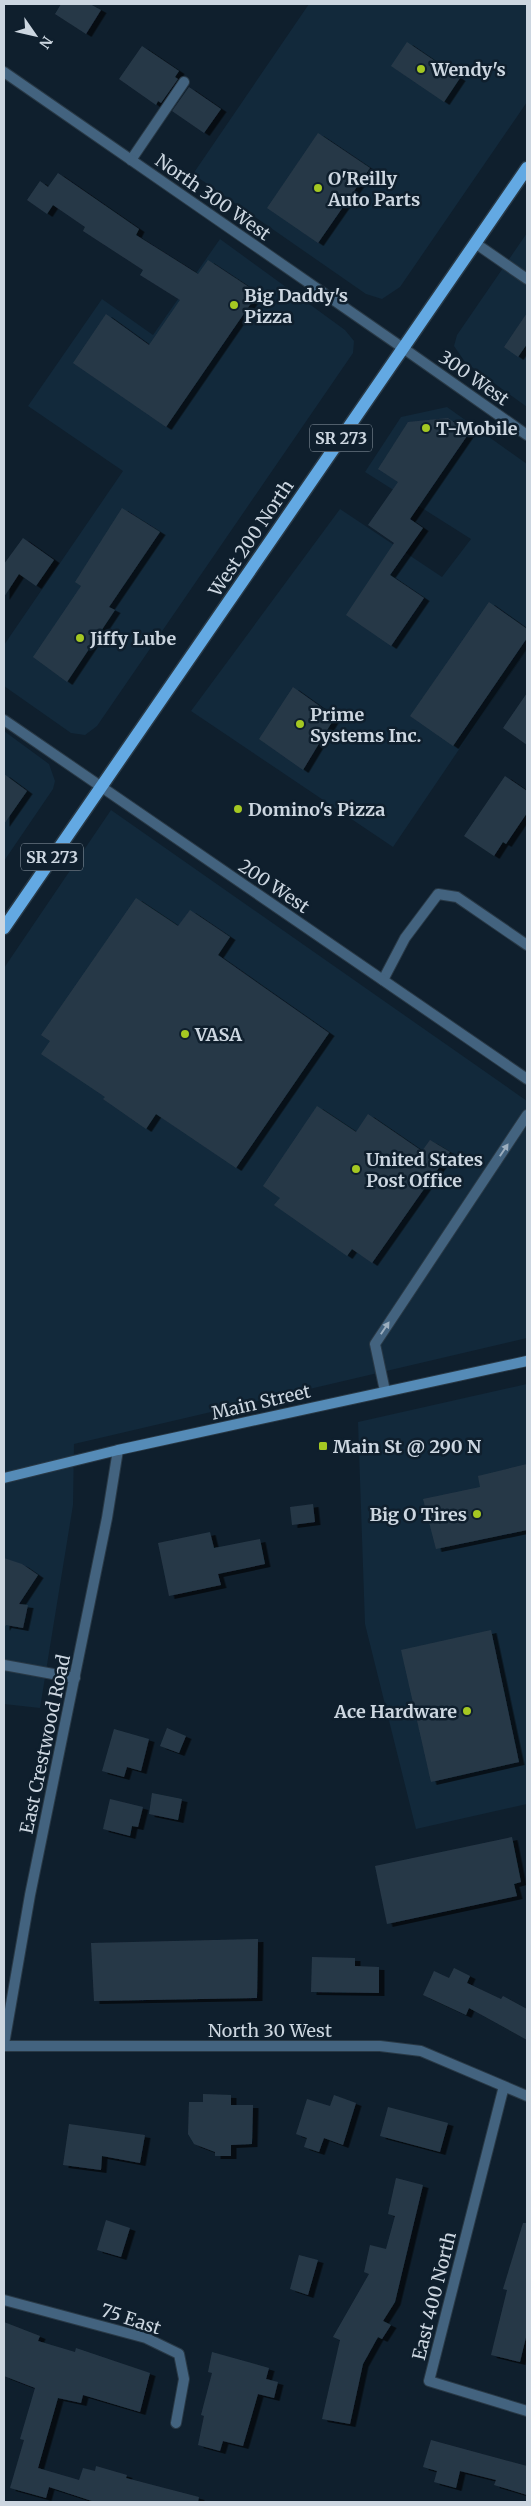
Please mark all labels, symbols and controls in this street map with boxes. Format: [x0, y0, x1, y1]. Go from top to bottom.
north arrow [10, 10, 60, 60]
text: N [35, 33, 56, 52]
place label: Wendy's [430, 58, 506, 81]
marker: Wendy's [415, 63, 427, 75]
street label: North 300 West [151, 149, 275, 245]
place label: O'Reilly Auto Parts [327, 167, 420, 211]
marker: O'Reilly Auto Parts [312, 182, 324, 194]
place label: Big Daddy's Pizza [244, 284, 348, 328]
marker: Big Daddy's Pizza [228, 299, 240, 311]
street label: 300 West [435, 346, 513, 410]
place label: T-Mobile [436, 417, 518, 440]
marker: T-Mobile [420, 422, 432, 434]
road number: SR 273 [310, 424, 372, 452]
street label: West 200 North [203, 475, 299, 602]
place label: Jiffy Lube [89, 627, 176, 650]
marker: Jiffy Lube [74, 632, 86, 644]
place label: Prime Systems Inc. [310, 703, 422, 747]
marker: Prime Systems Inc. [294, 718, 306, 730]
place label: Domino's Pizza [248, 798, 385, 821]
marker: Domino's Pizza [232, 803, 244, 815]
road number: SR 273 [21, 844, 83, 870]
street label: 200 West [234, 854, 314, 918]
place label: VASA [194, 1023, 242, 1046]
marker: VASA [179, 1028, 191, 1040]
one-way arrow [499, 1143, 509, 1156]
place label: United States Post Office [366, 1148, 483, 1192]
marker: United States Post Office [350, 1163, 362, 1175]
one-way arrow [380, 1322, 390, 1335]
street label: Main Street [209, 1379, 313, 1425]
place label: Main St @ 290 N [333, 1435, 481, 1458]
marker: Main St @ 290 N [317, 1440, 329, 1452]
place label: Big O Tires [369, 1503, 467, 1526]
marker: Big O Tires [471, 1508, 483, 1520]
street label: East Crestwood Road [15, 1652, 75, 1836]
place label: Ace Hardware [333, 1700, 457, 1723]
marker: Ace Hardware [461, 1705, 473, 1717]
street label: North 30 West [208, 2019, 332, 2042]
street label: East 400 North [407, 2229, 461, 2363]
street label: 75 East [98, 2298, 164, 2340]

